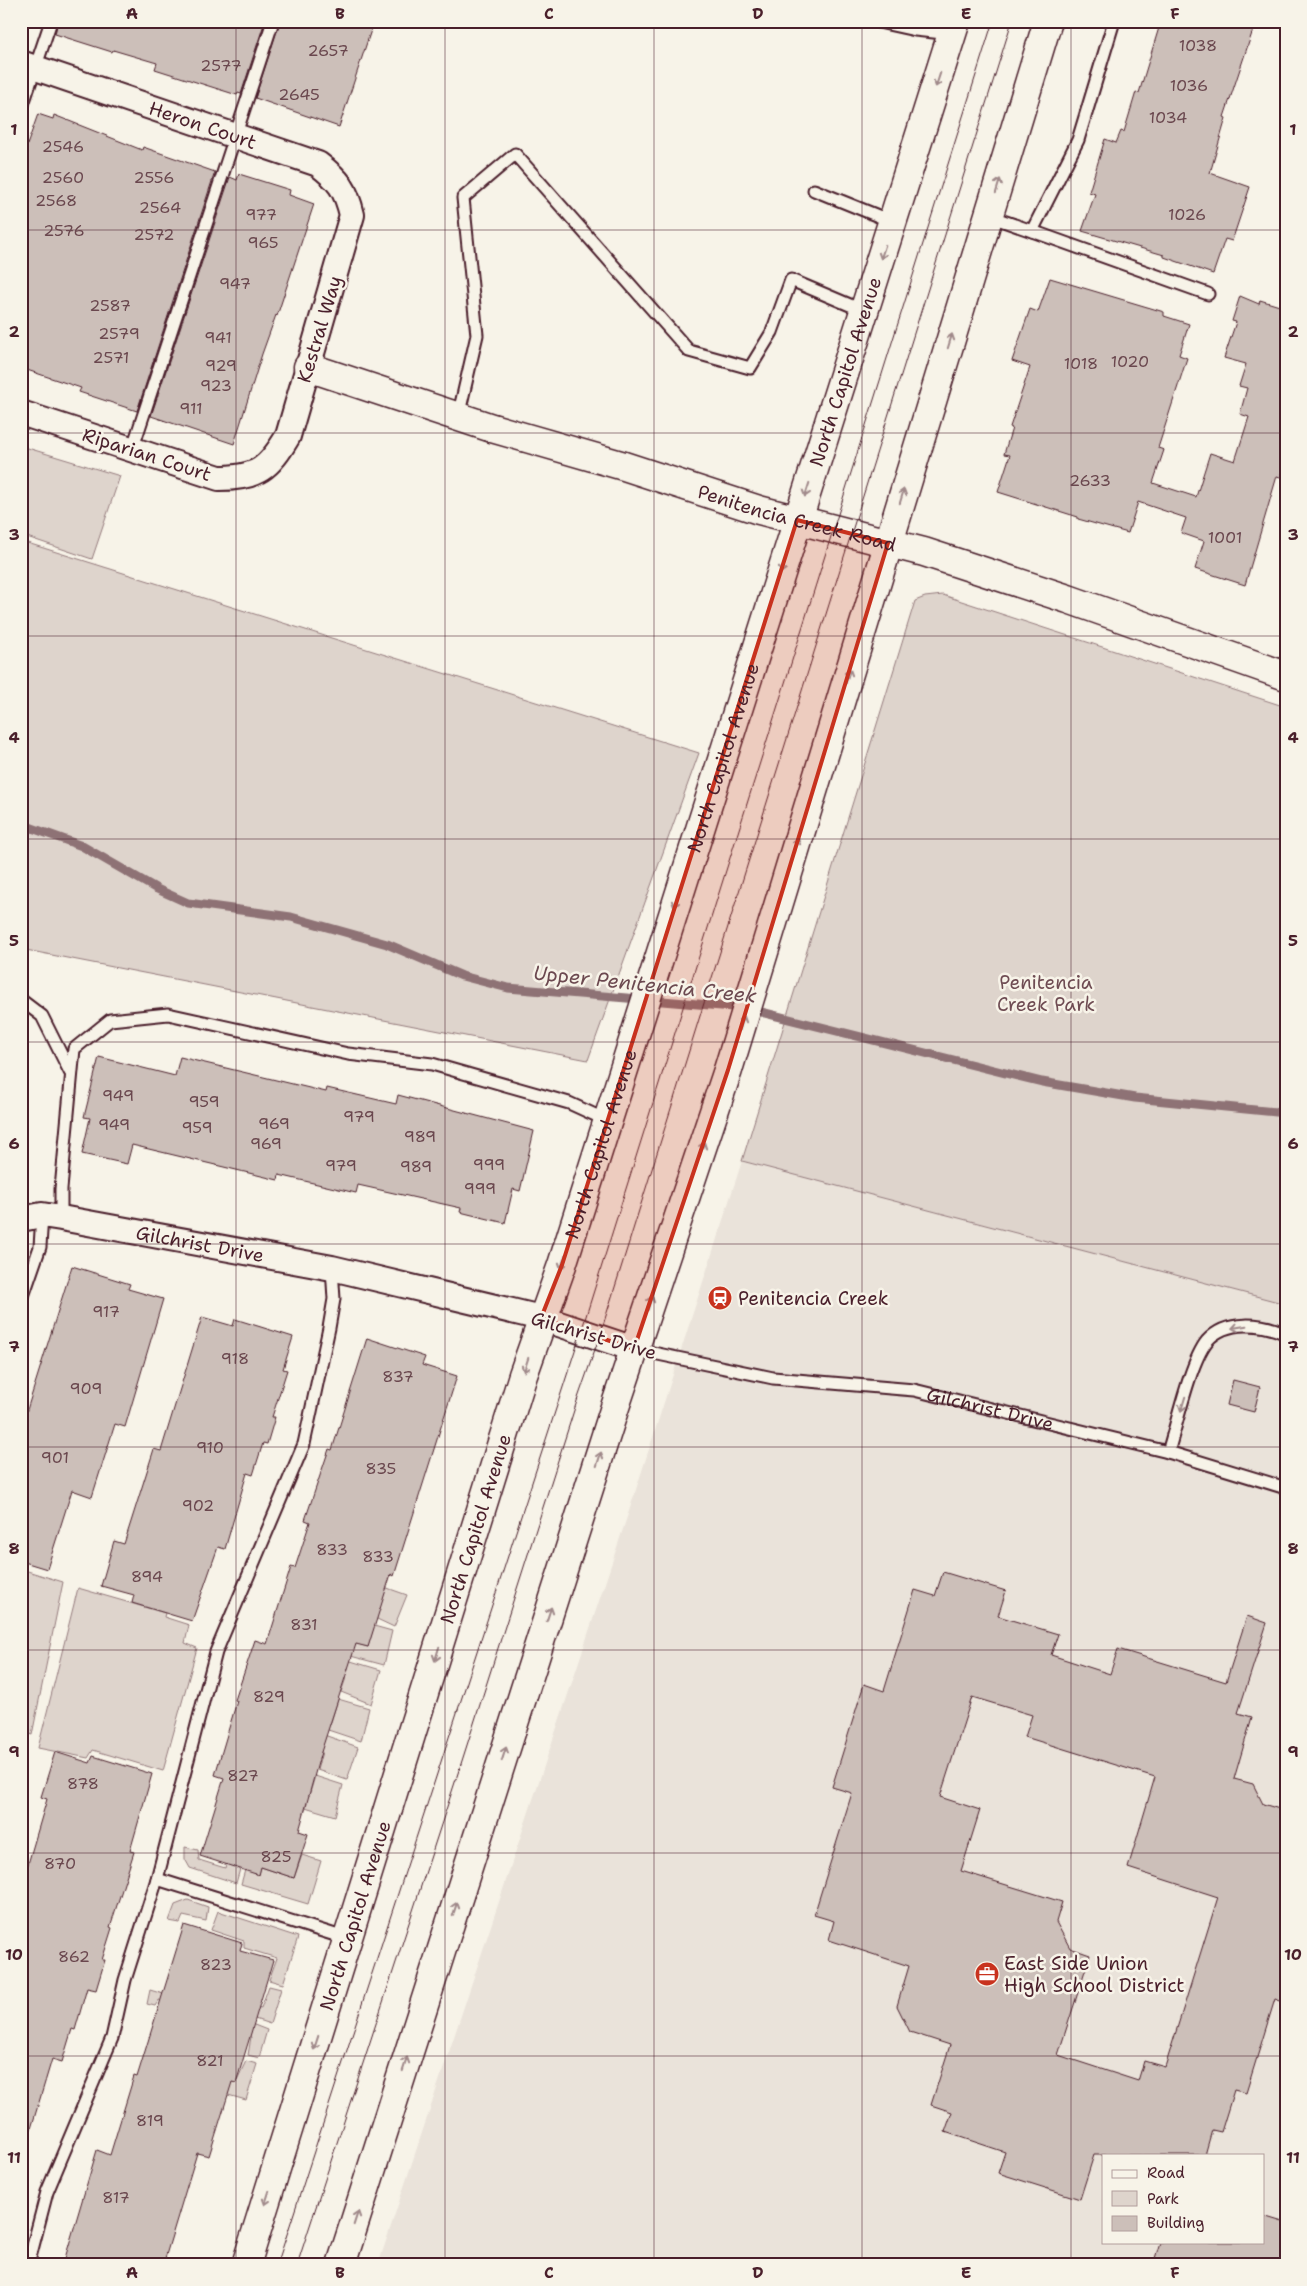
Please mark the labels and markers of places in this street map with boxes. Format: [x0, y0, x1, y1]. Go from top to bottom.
station icon: Penitencia Creek [707, 1285, 733, 1311]
place label: Penitencia Creek [738, 1286, 889, 1311]
place label: East Side Union High School District [1004, 1951, 1185, 1998]
office icon: East Side Union High School District [974, 1961, 1000, 1987]

